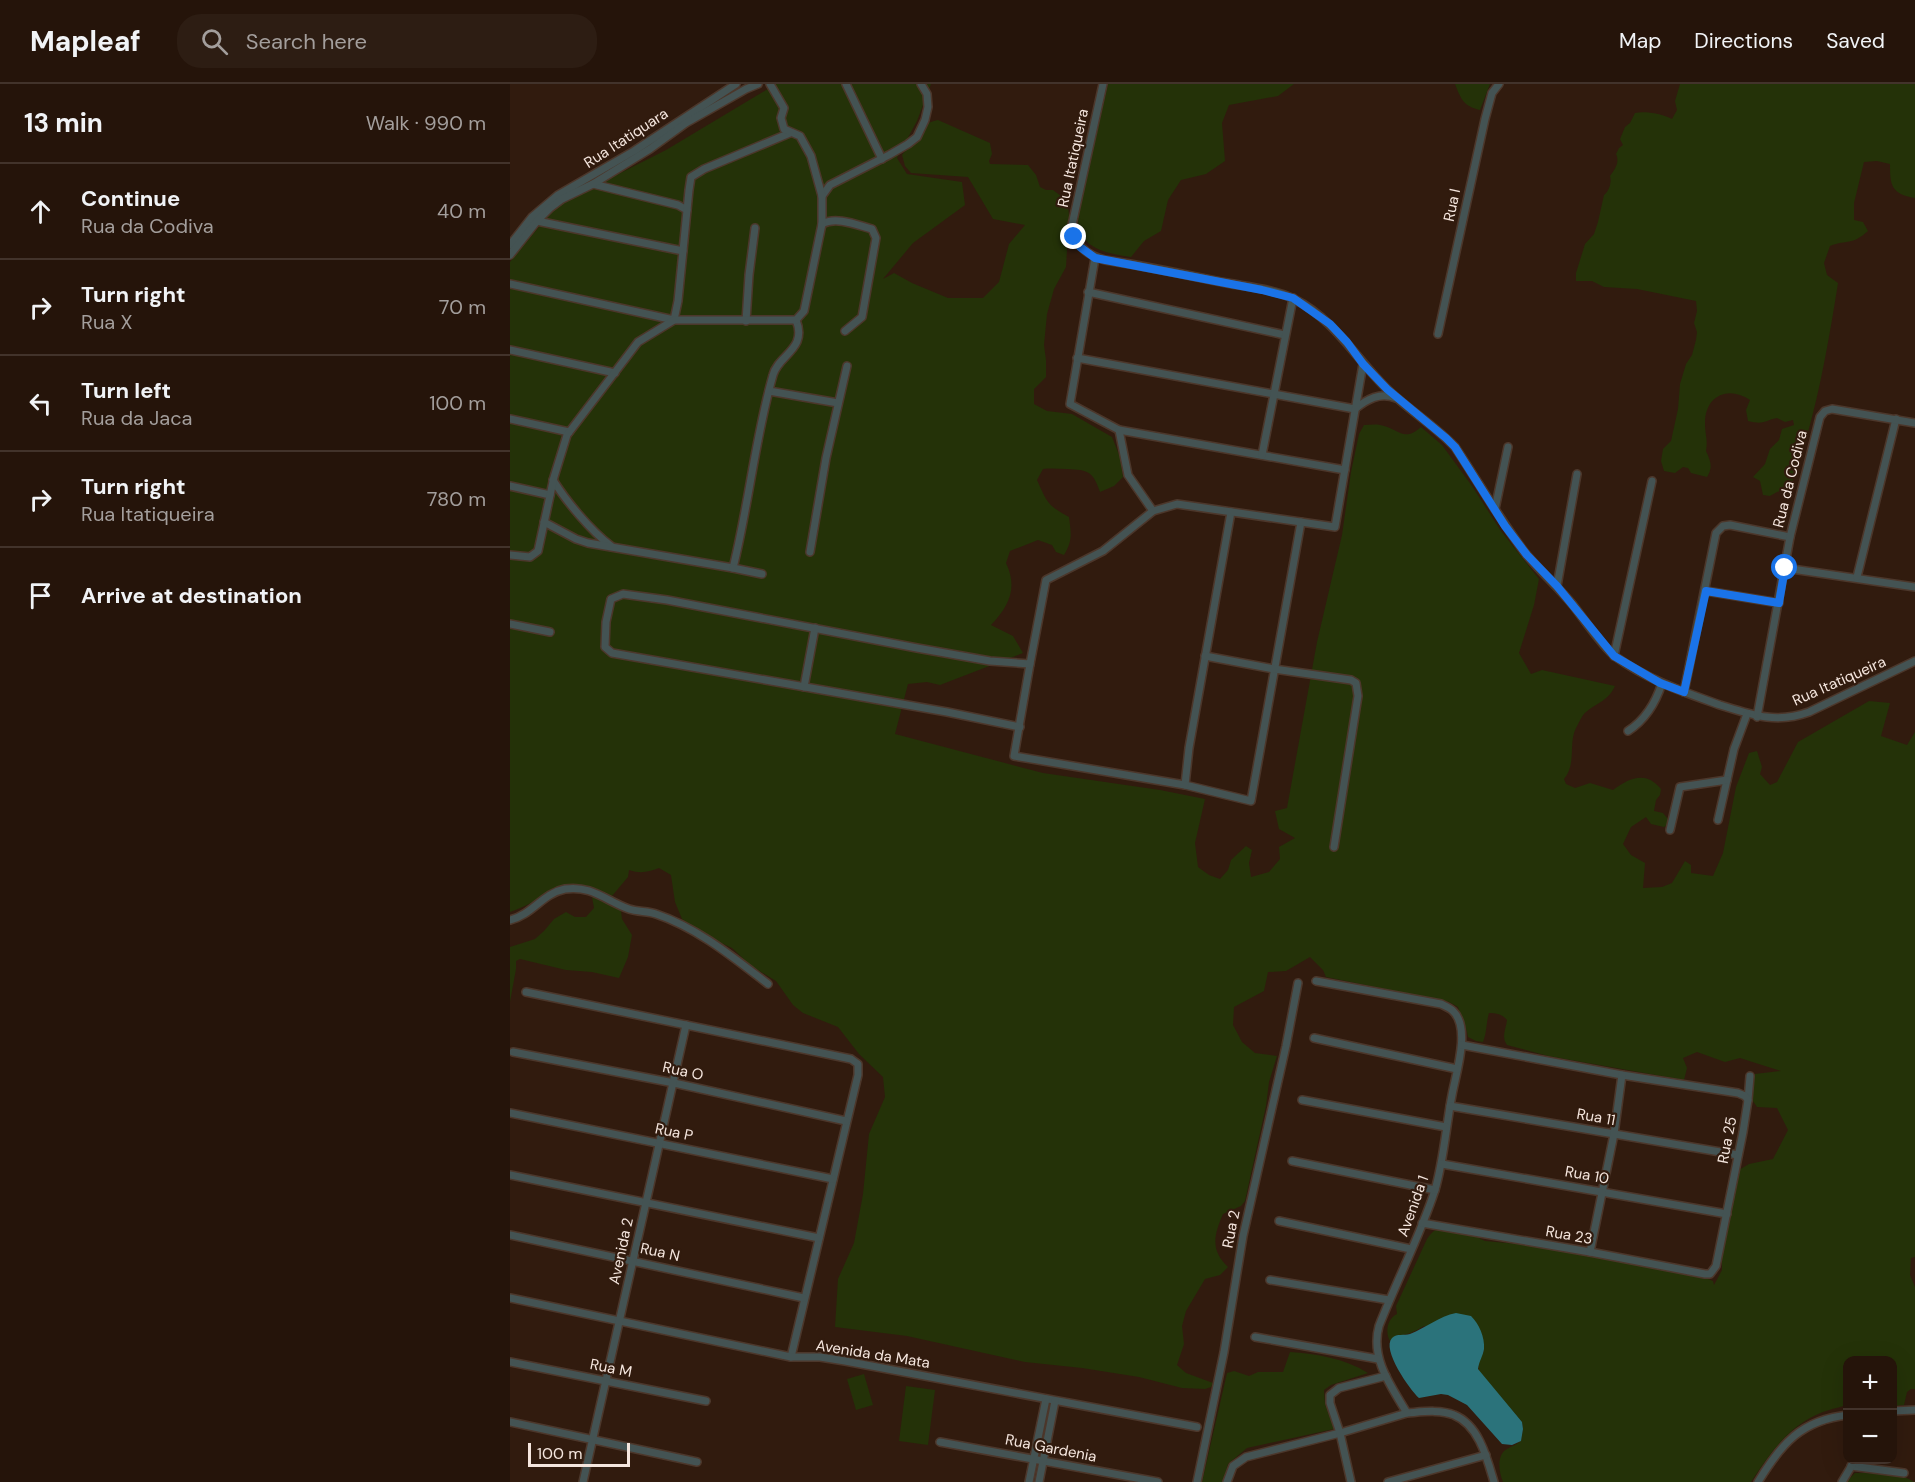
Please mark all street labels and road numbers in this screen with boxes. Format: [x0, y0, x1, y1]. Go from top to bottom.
street label: Rua Itatiquara [580, 103, 672, 173]
street label: Rua Itatiqueira [1053, 107, 1093, 209]
street label: Rua I [1439, 187, 1465, 223]
street label: Rua da Codiva [1768, 428, 1812, 530]
street label: Rua Itatiqueira [1789, 651, 1889, 711]
street label: Rua O [661, 1057, 705, 1085]
street label: Rua 11 [1575, 1104, 1617, 1130]
street label: Rua 25 [1713, 1115, 1741, 1165]
street label: Rua P [653, 1118, 695, 1146]
street label: Rua 10 [1563, 1161, 1611, 1189]
street label: Avenida 1 [1393, 1173, 1433, 1239]
street label: Rua 2 [1218, 1208, 1244, 1250]
street label: Avenida 2 [604, 1216, 638, 1286]
street label: Rua 23 [1544, 1221, 1594, 1249]
street label: Rua N [638, 1238, 682, 1266]
street label: Avenida da Mata [815, 1335, 931, 1373]
street label: Rua M [588, 1354, 634, 1382]
street label: Rua Gardenia [1004, 1429, 1098, 1467]

